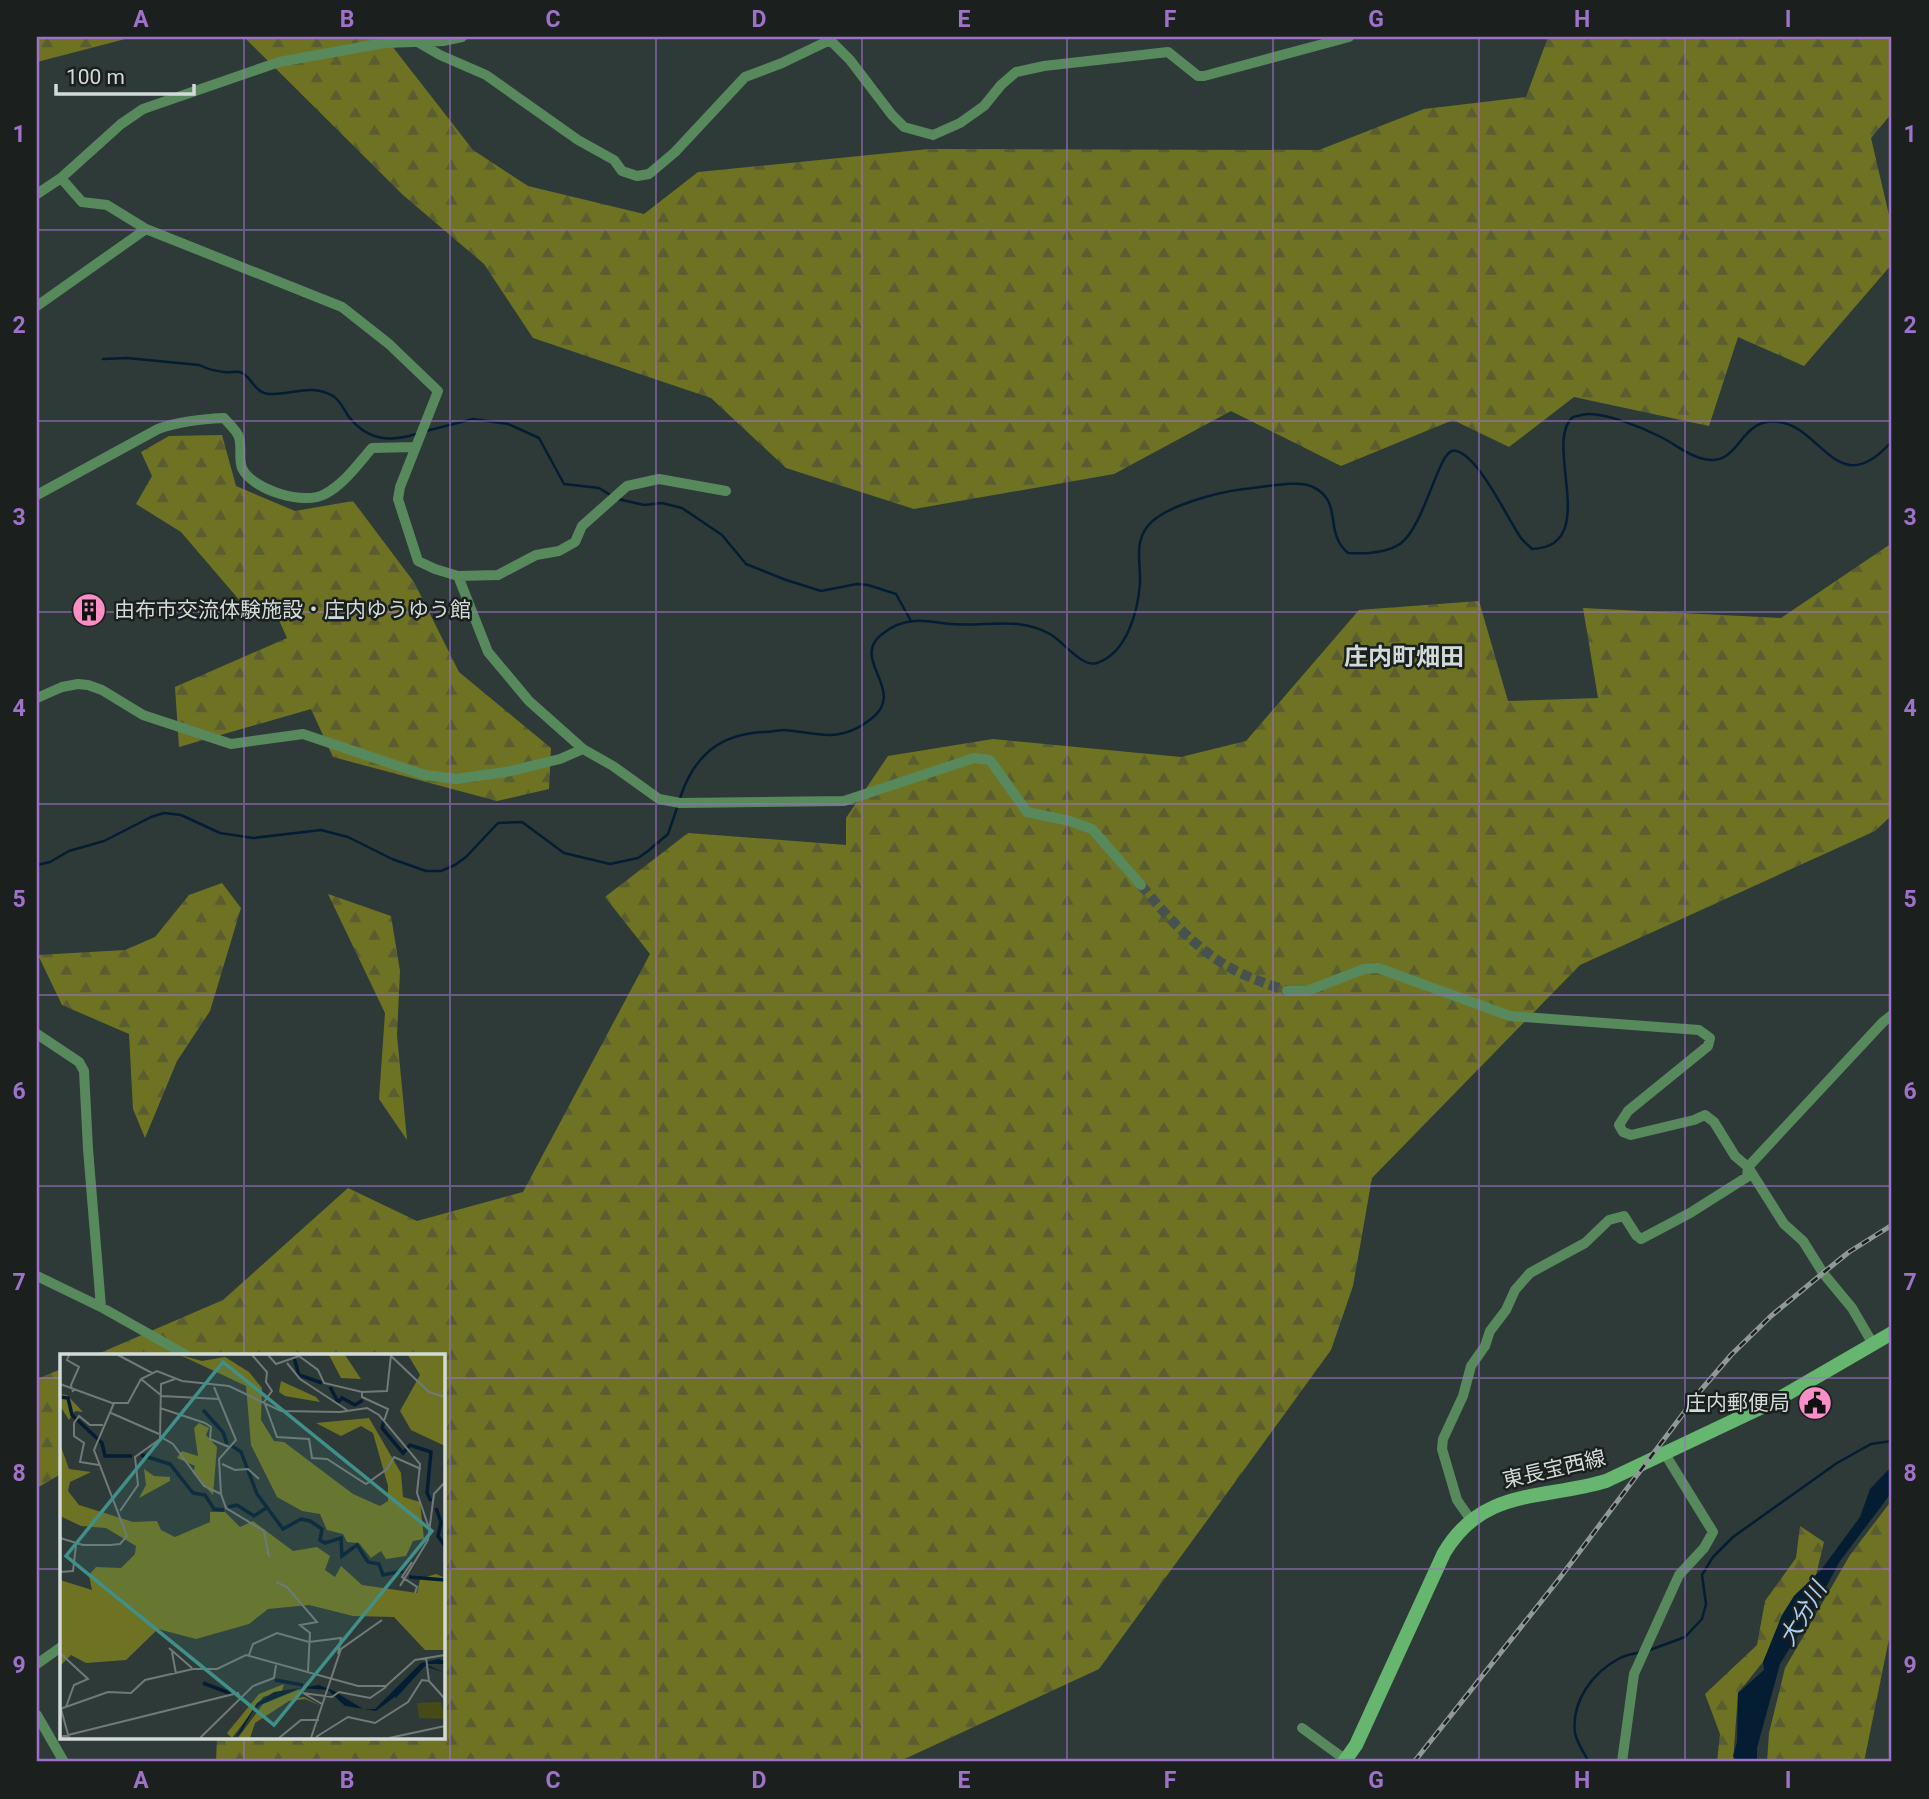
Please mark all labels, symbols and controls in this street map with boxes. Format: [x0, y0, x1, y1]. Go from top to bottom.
text: A [133, 6, 149, 33]
text: B [340, 6, 354, 33]
text: C [545, 6, 561, 33]
text: D [752, 6, 766, 33]
text: E [958, 6, 971, 33]
text: F [1164, 6, 1177, 33]
text: G [1368, 6, 1384, 33]
text: H [1574, 6, 1590, 33]
text: I [1785, 6, 1791, 33]
scale bar [56, 52, 194, 96]
text: 100 m [66, 65, 125, 89]
text: 1 [12, 121, 26, 148]
text: 1 [1903, 121, 1917, 148]
text: 2 [12, 312, 26, 339]
text: 2 [1903, 312, 1917, 339]
text: 3 [12, 504, 26, 531]
text: 3 [1903, 504, 1917, 531]
building icon: 由布市交流体験施設・庄内ゆうゆう館 [70, 591, 108, 629]
place label: 由布市交流体験施設・庄内ゆうゆう館 [114, 598, 471, 622]
district label: 庄内町畑田 [1344, 643, 1464, 671]
text: 4 [12, 695, 26, 722]
text: 4 [1903, 695, 1917, 722]
text: 5 [12, 886, 26, 913]
text: 5 [1903, 886, 1917, 913]
text: 6 [12, 1078, 26, 1105]
text: 6 [1903, 1078, 1917, 1105]
text: 7 [12, 1269, 26, 1296]
text: 7 [1903, 1269, 1917, 1296]
inset map [60, 1354, 444, 1740]
public building icon: 庄内郵便局 [1796, 1384, 1834, 1422]
place label: 庄内郵便局 [1685, 1391, 1790, 1415]
street label: 東長宝西線 [1500, 1445, 1608, 1493]
text: 8 [12, 1460, 26, 1487]
text: 8 [1903, 1460, 1917, 1487]
water label: 大分川 [1774, 1575, 1834, 1651]
text: 9 [12, 1652, 26, 1679]
text: 9 [1903, 1652, 1917, 1679]
text: A [133, 1767, 149, 1794]
text: B [340, 1767, 354, 1794]
text: C [545, 1767, 561, 1794]
text: D [752, 1767, 766, 1794]
text: E [958, 1767, 971, 1794]
text: F [1164, 1767, 1177, 1794]
text: G [1368, 1767, 1384, 1794]
text: H [1574, 1767, 1590, 1794]
text: I [1785, 1767, 1791, 1794]

